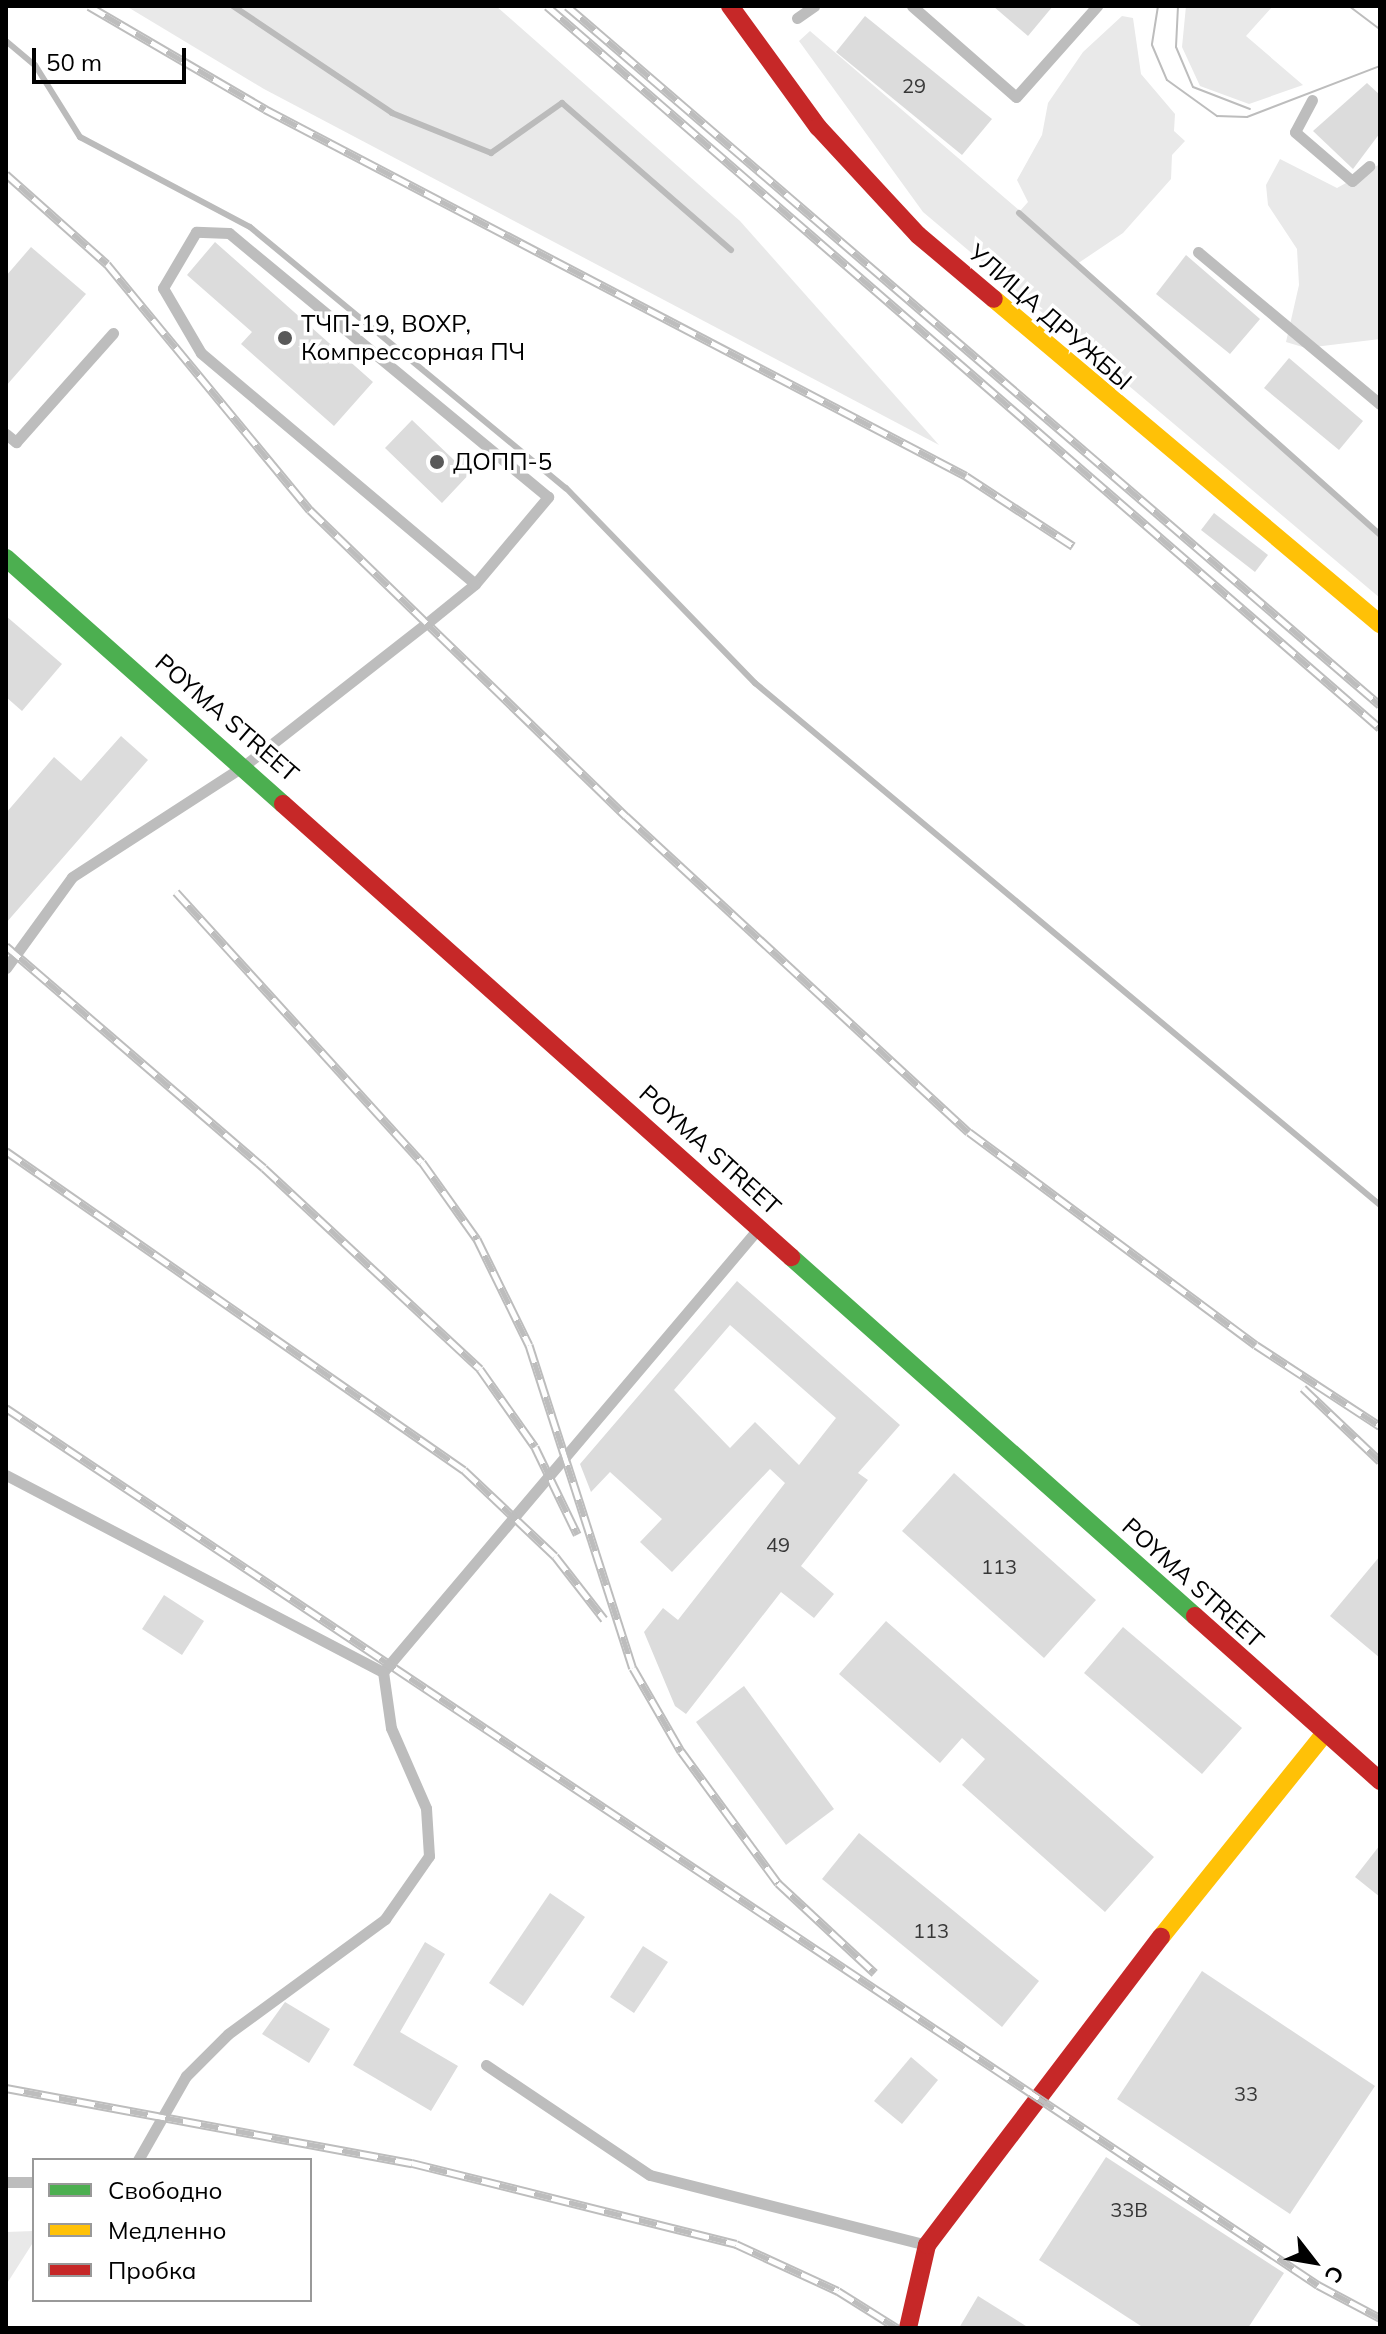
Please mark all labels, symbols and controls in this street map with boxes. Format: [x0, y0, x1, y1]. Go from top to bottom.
scale bar [36, 32, 190, 82]
text: 50 m [46, 47, 102, 77]
house number: 29 [902, 73, 926, 97]
street label: УЛИЦА ДРУЖБЫ [962, 238, 1138, 396]
place label: ТЧП-19, ВОХР, Компрессорная ПЧ [301, 310, 525, 366]
marker: ТЧП-19, ВОХР, Компрессорная ПЧ [276, 329, 294, 347]
place label: ДОПП-5 [453, 448, 552, 476]
marker: ДОПП-5 [428, 453, 446, 471]
street label: POYMA STREET [149, 648, 305, 788]
street label: POYMA STREET [633, 1079, 787, 1221]
street label: POYMA STREET [1116, 1512, 1270, 1654]
house number: 49 [766, 1532, 790, 1556]
house number: 113 [981, 1554, 1017, 1578]
house number: 113 [913, 1918, 949, 1942]
house number: 33 [1234, 2081, 1258, 2105]
legend [32, 2158, 312, 2302]
text: Свободно [108, 2175, 223, 2205]
house number: 33В [1110, 2197, 1148, 2221]
text: Медленно [108, 2215, 227, 2245]
north arrow [1274, 2222, 1354, 2302]
text: Пробка [108, 2255, 196, 2285]
text: С [1319, 2261, 1350, 2288]

